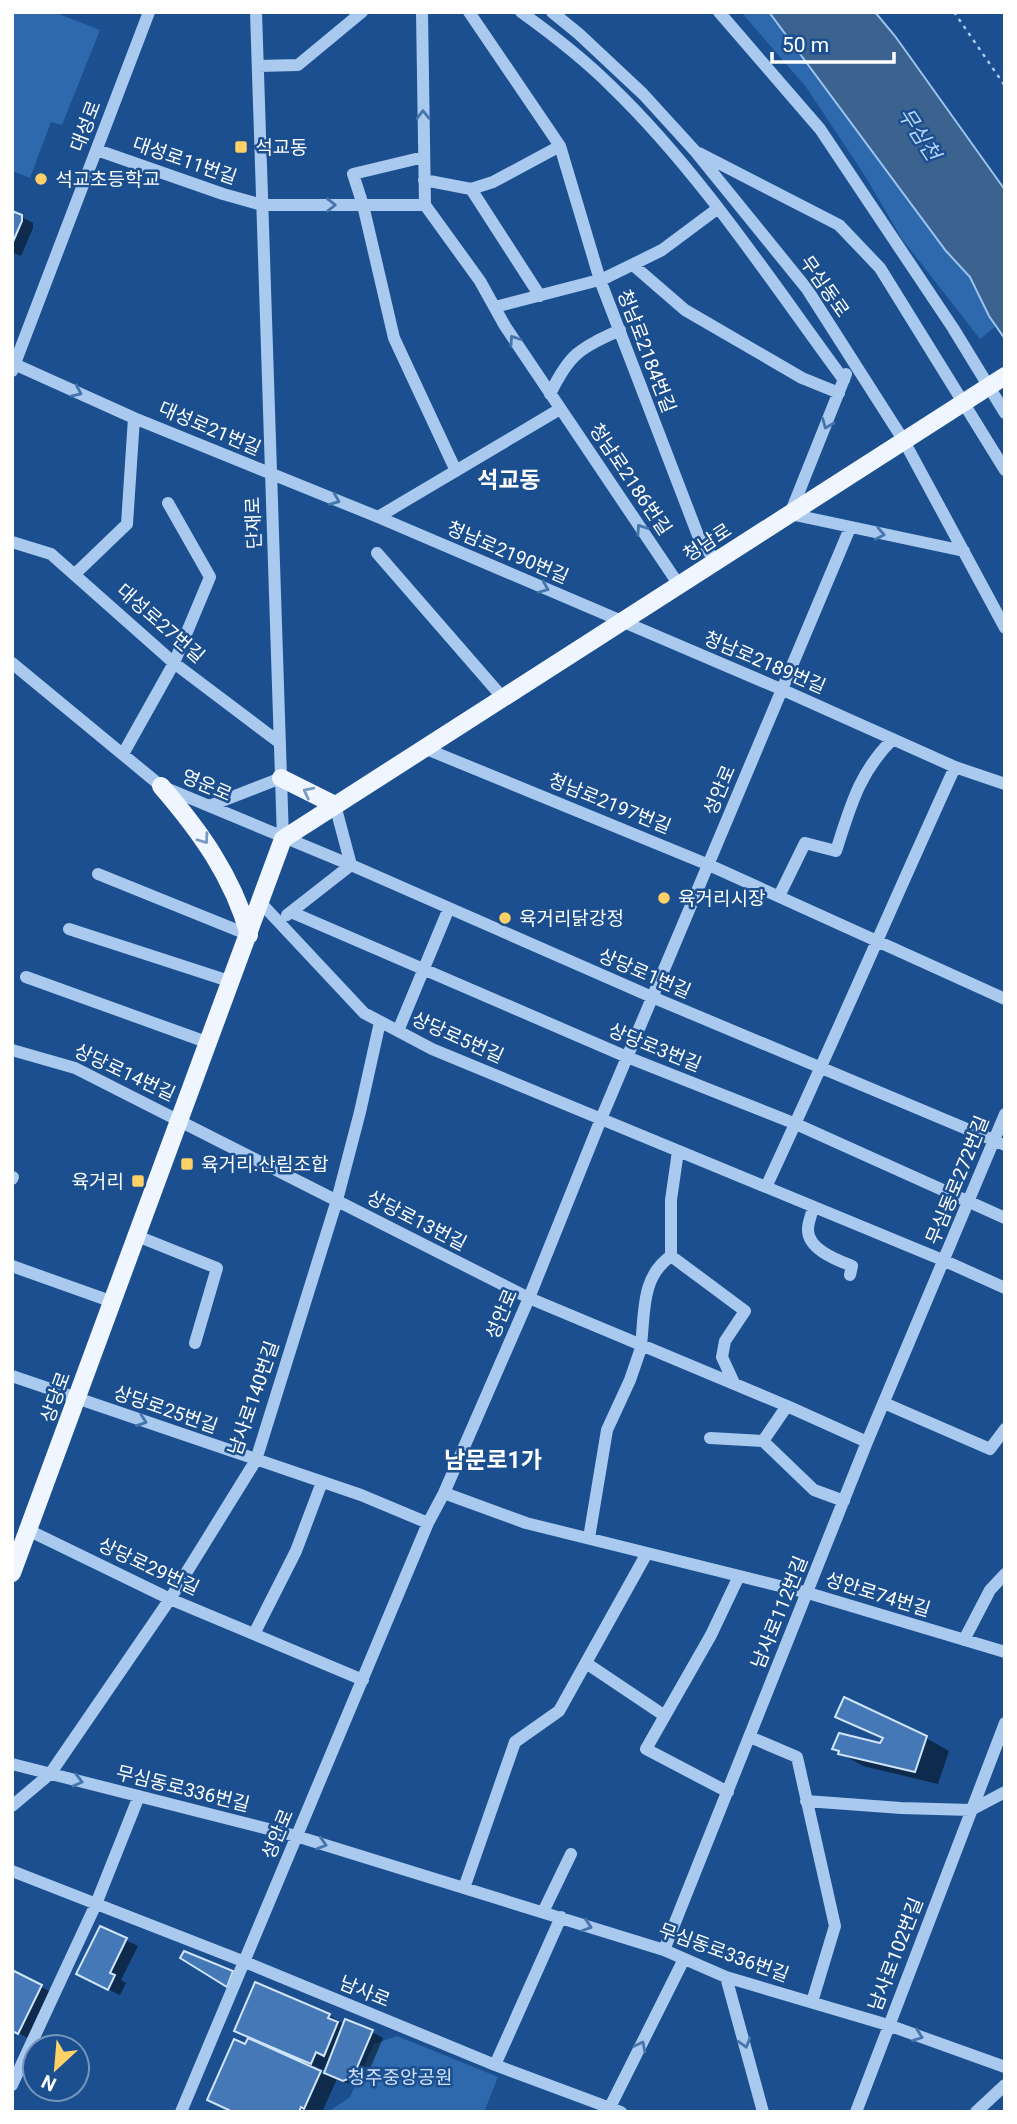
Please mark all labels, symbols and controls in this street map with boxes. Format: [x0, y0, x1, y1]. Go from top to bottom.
scale bar [772, 21, 894, 65]
text: 50 m [782, 33, 829, 57]
street label: 대성로 [65, 98, 106, 155]
water label: 무심천 [893, 103, 946, 167]
one-way arrow [415, 109, 431, 120]
street label: 대성로11번길 [130, 132, 240, 189]
place label: 석교동 [255, 136, 307, 159]
marker: 석교동 [233, 139, 249, 155]
place label: 석교초등학교 [55, 168, 160, 191]
marker: 석교초등학교 [33, 171, 49, 187]
one-way arrow [326, 197, 336, 213]
street label: 무심동로 [795, 251, 854, 322]
street label: 청남로2184번길 [612, 286, 681, 416]
one-way arrow [509, 334, 522, 347]
one-way arrow [70, 384, 82, 398]
street label: 대성로21번길 [155, 397, 264, 460]
one-way arrow [821, 417, 835, 429]
street label: 청남로2186번길 [585, 419, 677, 540]
district label: 석교동 [477, 467, 541, 494]
one-way arrow [328, 491, 340, 505]
street label: 단재로 [241, 496, 266, 550]
street label: 청남로2190번길 [443, 516, 572, 588]
street label: 청남로 [679, 518, 736, 566]
one-way arrow [636, 523, 649, 536]
one-way arrow [874, 526, 886, 541]
street label: 대성로27번길 [112, 579, 209, 668]
one-way arrow [537, 580, 549, 594]
street label: 청남로2189번길 [700, 626, 829, 698]
street label: 성안로 [699, 762, 740, 819]
street label: 영운로 [178, 765, 235, 806]
street label: 청남로2197번길 [545, 768, 674, 838]
one-way arrow [303, 786, 315, 800]
one-way arrow [195, 831, 208, 844]
place label: 육거리시장 [678, 887, 765, 910]
marker: 육거리시장 [656, 890, 672, 906]
place label: 육거리닭강정 [519, 907, 624, 930]
marker: 육거리닭강정 [497, 910, 513, 926]
street label: 상당로1번길 [595, 944, 694, 1003]
street label: 상당로5번길 [408, 1007, 507, 1068]
street label: 상당로3번길 [605, 1018, 705, 1076]
street label: 상당로14번길 [71, 1039, 179, 1106]
street label: 무심동로272번길 [921, 1112, 994, 1248]
place label: 육거리.산림조합 [201, 1153, 329, 1176]
marker: 육거리.산림조합 [179, 1156, 195, 1172]
place label: 육거리 [72, 1170, 124, 1193]
marker: 육거리 [130, 1173, 146, 1189]
street label: 상당로13번길 [363, 1186, 470, 1255]
street label: 성안로 [481, 1286, 522, 1343]
street label: 남사로140번길 [223, 1338, 284, 1458]
street label: 상당로 [36, 1369, 75, 1426]
street label: 상당로25번길 [111, 1381, 221, 1438]
one-way arrow [135, 1413, 147, 1427]
district label: 남문로1가 [444, 1447, 542, 1474]
street label: 상당로29번길 [95, 1533, 203, 1600]
street label: 남사로112번길 [746, 1553, 812, 1672]
street label: 성안로74번길 [822, 1568, 933, 1621]
street label: 무심동로336번길 [114, 1761, 252, 1816]
one-way arrow [72, 1773, 84, 1787]
street label: 성안로 [257, 1806, 298, 1863]
one-way arrow [316, 1836, 328, 1851]
street label: 남사로102번길 [863, 1894, 928, 2014]
one-way arrow [580, 1917, 592, 1932]
street label: 무심동로336번길 [656, 1918, 792, 1987]
street label: 남사로 [336, 1971, 393, 2012]
one-way arrow [912, 2028, 924, 2042]
north arrow [21, 2033, 91, 2103]
one-way arrow [736, 2037, 751, 2049]
one-way arrow [632, 2041, 646, 2053]
park label: 청주중앙공원 [348, 2066, 452, 2089]
text: N [38, 2070, 60, 2096]

